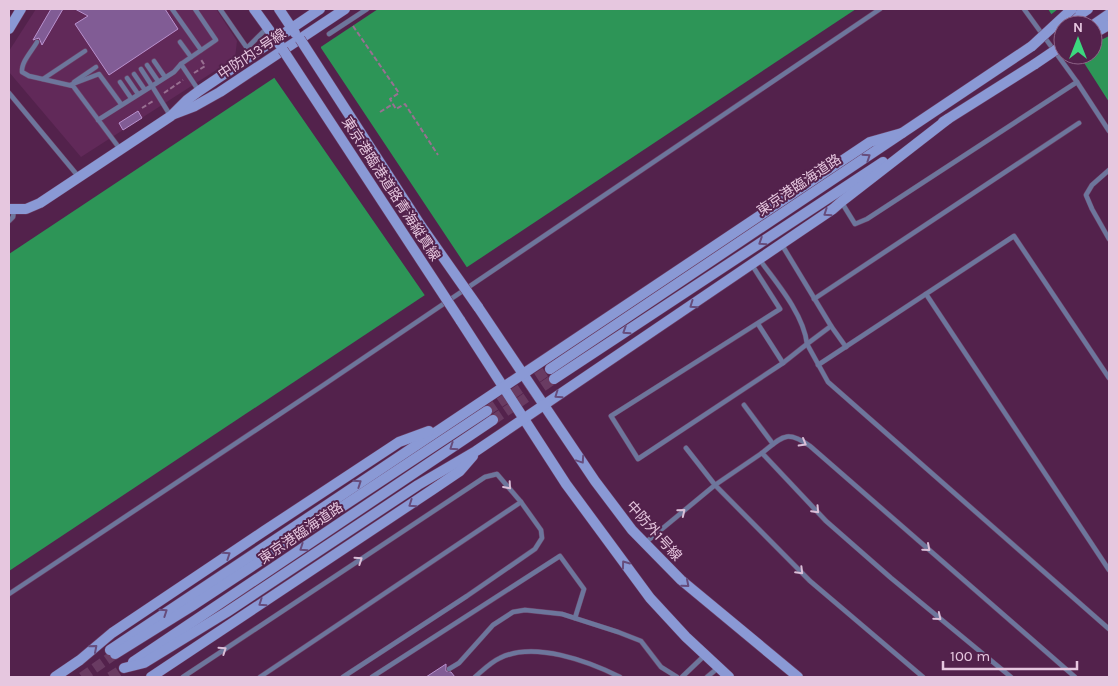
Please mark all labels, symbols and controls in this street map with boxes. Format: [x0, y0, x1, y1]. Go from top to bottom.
north arrow [1053, 15, 1103, 65]
text: N [1073, 19, 1083, 36]
street label: 中防内3号線 [215, 25, 289, 83]
street label: 東京港臨港道路青海縦貫線 [338, 114, 444, 264]
street label: 東京港臨海道路 [754, 151, 844, 219]
one-way arrow [862, 153, 871, 163]
one-way arrow [823, 207, 833, 216]
one-way arrow [758, 236, 767, 246]
one-way arrow [689, 299, 699, 308]
one-way arrow [622, 325, 631, 335]
one-way arrow [554, 389, 563, 399]
one-way arrow [798, 436, 807, 446]
one-way arrow [449, 441, 458, 450]
one-way arrow [575, 454, 584, 464]
one-way arrow [352, 480, 361, 489]
one-way arrow [502, 480, 510, 489]
one-way arrow [408, 498, 418, 507]
street label: 中防外1号線 [623, 498, 685, 564]
street label: 東京港臨海道路 [256, 499, 346, 567]
one-way arrow [810, 505, 819, 514]
one-way arrow [677, 508, 686, 517]
one-way arrow [299, 541, 308, 551]
one-way arrow [921, 542, 930, 551]
one-way arrow [221, 552, 231, 561]
one-way arrow [353, 557, 362, 566]
one-way arrow [622, 560, 631, 570]
one-way arrow [794, 565, 803, 574]
one-way arrow [680, 578, 689, 587]
one-way arrow [259, 597, 268, 606]
one-way arrow [158, 609, 168, 618]
one-way arrow [932, 612, 941, 620]
scale bar [943, 638, 1077, 670]
one-way arrow [88, 645, 97, 654]
one-way arrow [218, 647, 227, 656]
text: 100 m [950, 647, 990, 665]

